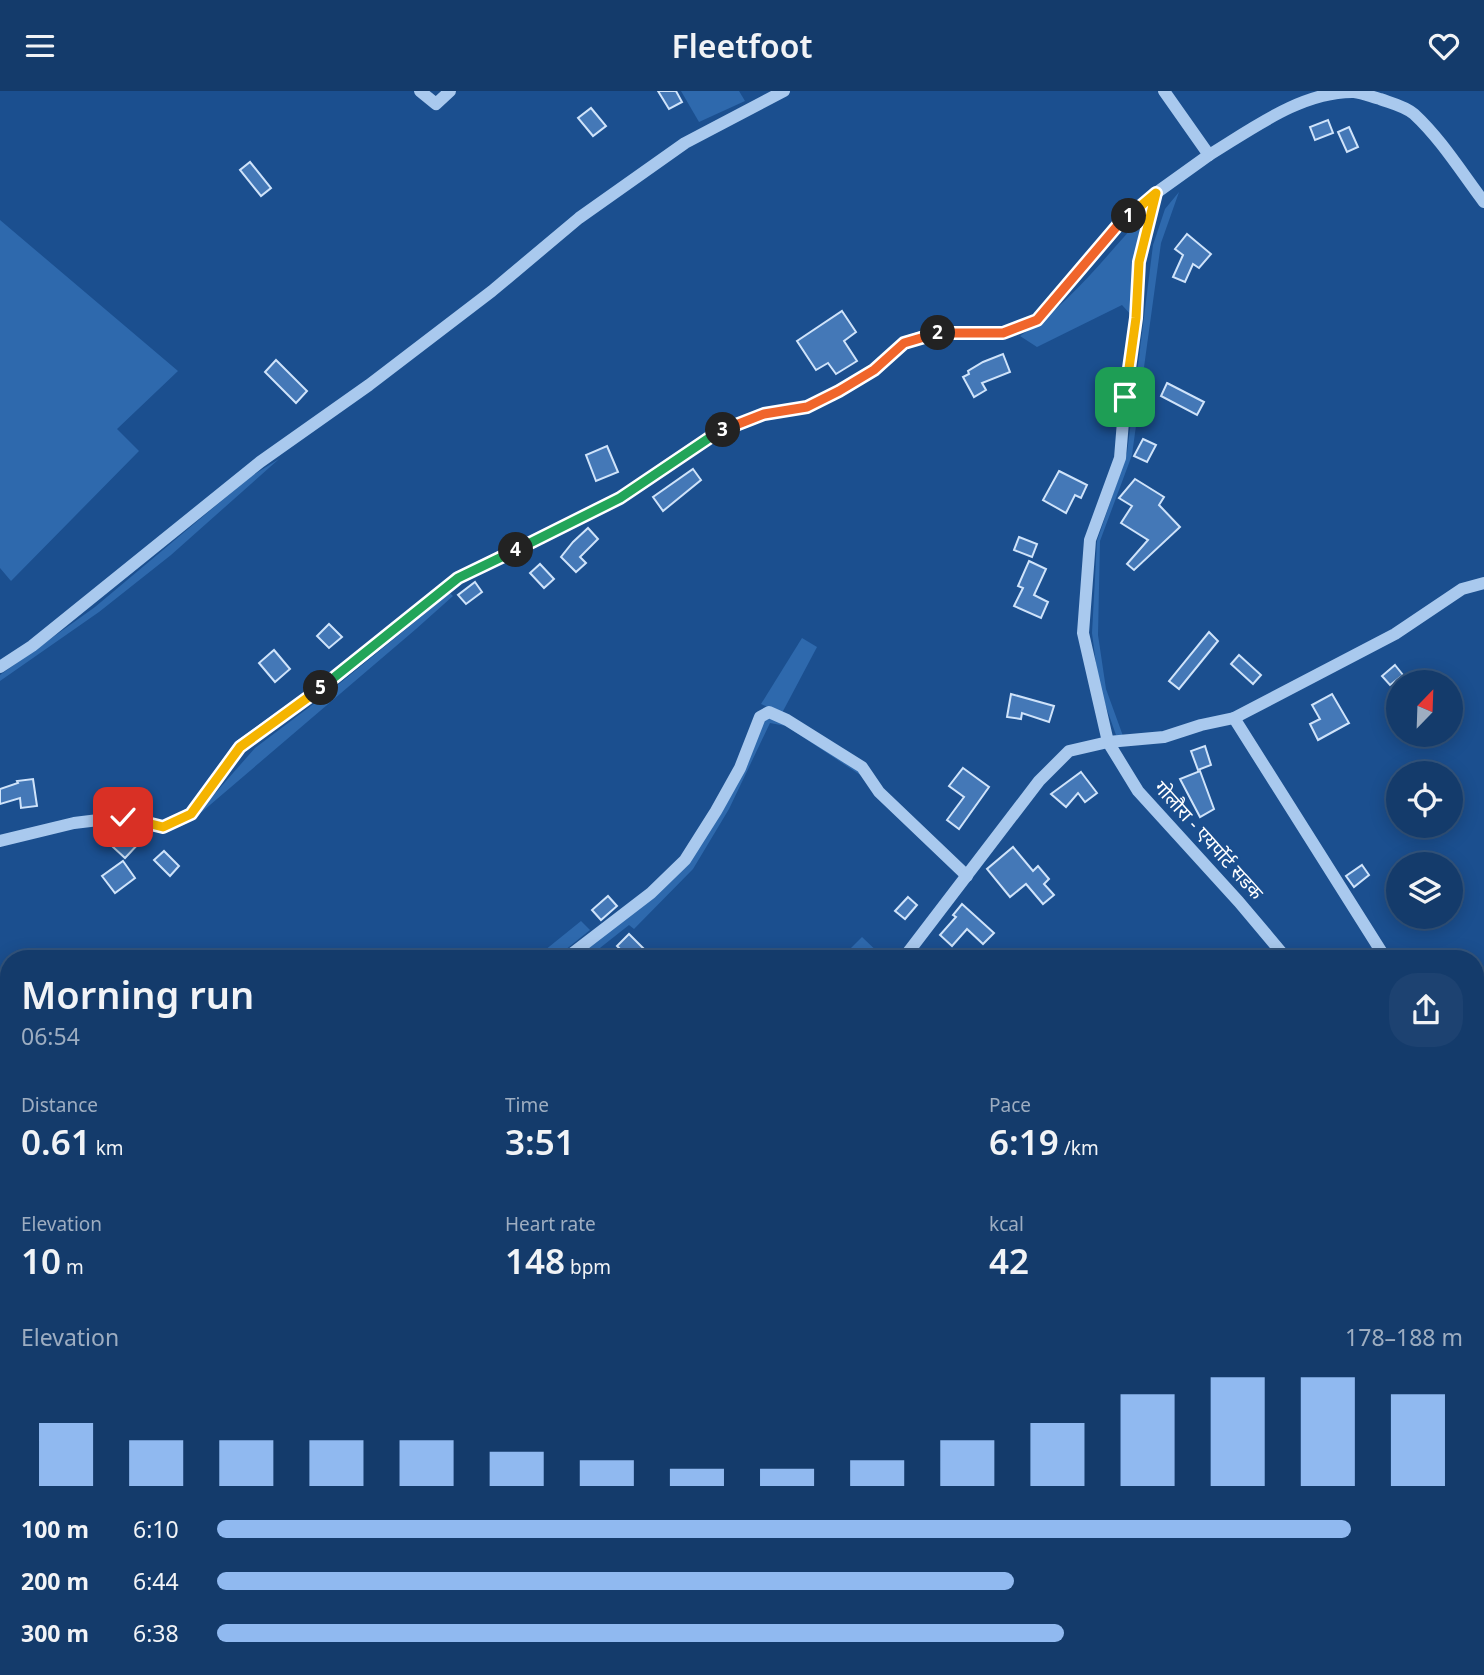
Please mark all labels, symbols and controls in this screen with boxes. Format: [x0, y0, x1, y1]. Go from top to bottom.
text: Fleetfoot [671, 24, 813, 67]
icon: menu [21, 27, 59, 65]
icon: heart [1425, 27, 1463, 65]
pin: 1 [1112, 199, 1146, 233]
text: 1 [1123, 202, 1134, 228]
pin: 2 [920, 315, 956, 351]
text: 2 [932, 319, 943, 345]
pin [1095, 367, 1155, 427]
icon: arrive [1106, 378, 1144, 416]
pin: 3 [706, 413, 740, 447]
text: 3 [717, 416, 728, 442]
pin: 4 [498, 533, 534, 567]
text: 4 [510, 536, 521, 562]
north arrow [1386, 670, 1463, 747]
map controls [1386, 670, 1463, 929]
pin: 5 [304, 671, 338, 705]
text: 5 [315, 674, 326, 700]
button: locate [1386, 761, 1463, 838]
street label: गोलौरा - एयर्पोर्ट सडक [1149, 775, 1270, 905]
pin [93, 787, 153, 847]
icon: check [104, 798, 142, 836]
button: layers [1386, 852, 1463, 929]
text: Morning run [21, 968, 254, 1020]
button: share [1389, 973, 1463, 1047]
text: 06:54 [21, 1020, 80, 1052]
text: Distance [21, 1092, 98, 1118]
text: Time [505, 1092, 549, 1118]
text: Pace [989, 1092, 1031, 1118]
text: 0.61 [21, 1118, 91, 1165]
text: 3:51 [505, 1118, 575, 1165]
text: 6:19 [989, 1118, 1059, 1165]
text: km [91, 1135, 124, 1161]
text: /km [1059, 1135, 1099, 1161]
text: Elevation [21, 1211, 102, 1237]
text: Heart rate [505, 1211, 596, 1237]
text: kcal [989, 1211, 1024, 1237]
text: 10 [21, 1237, 61, 1284]
text: 148 [505, 1237, 565, 1284]
text: 42 [989, 1237, 1029, 1284]
text: m [61, 1254, 84, 1280]
text: bpm [565, 1254, 611, 1280]
text: Elevation [21, 1321, 119, 1353]
text: 178–188 m [1345, 1321, 1463, 1353]
text: 100 m [21, 1513, 89, 1545]
text: 6:10 [133, 1513, 179, 1545]
text: 200 m [21, 1565, 89, 1597]
text: 6:44 [133, 1565, 179, 1597]
text: 300 m [21, 1617, 89, 1649]
text: 6:38 [133, 1617, 179, 1649]

